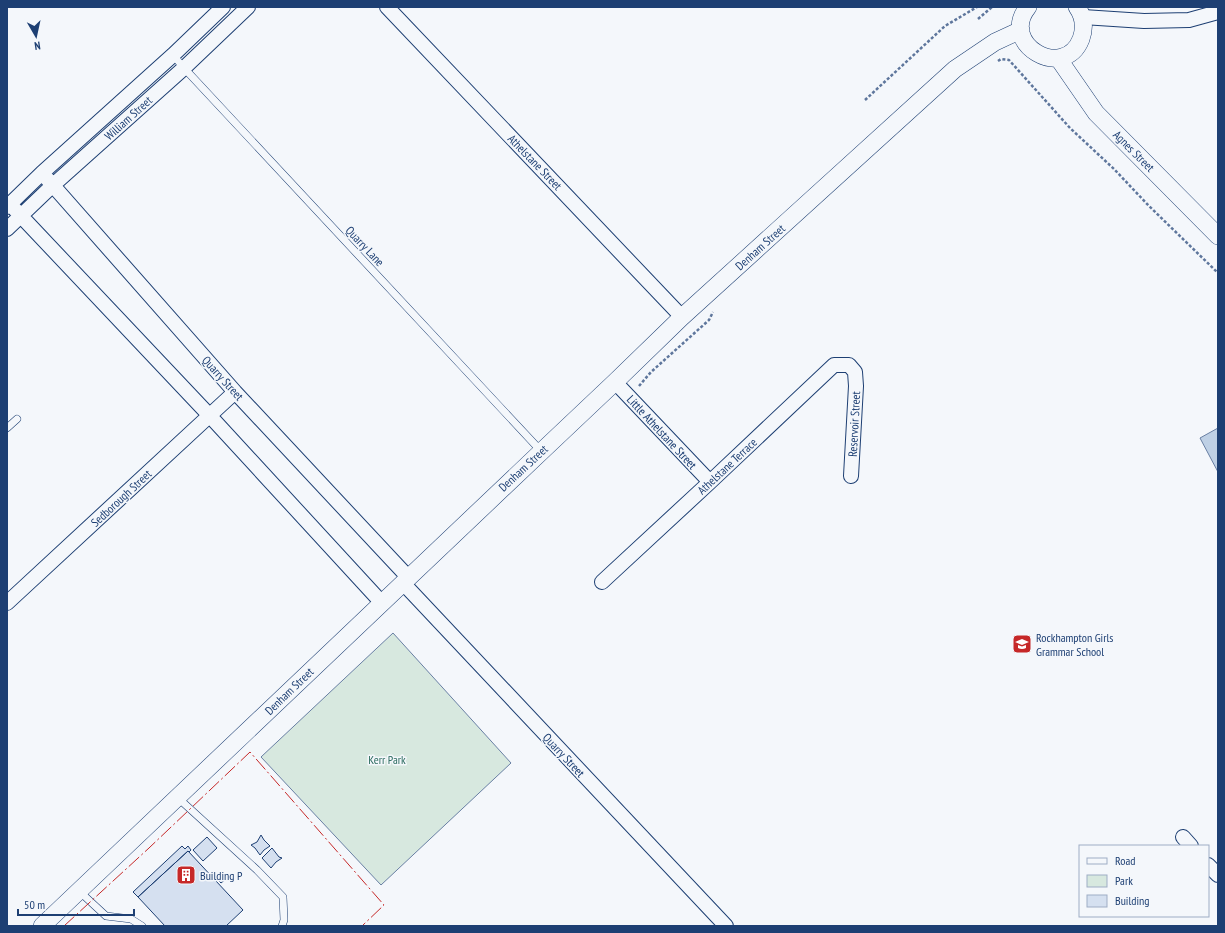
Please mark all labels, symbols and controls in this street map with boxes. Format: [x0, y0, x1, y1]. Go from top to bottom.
north arrow [16, 16, 56, 56]
text: N [33, 38, 42, 53]
street label: William Street [101, 92, 155, 143]
street label: Agnes Street [1110, 127, 1158, 175]
street label: Athelstane Street [505, 131, 566, 193]
street label: Denham Street [732, 220, 788, 273]
street label: Quarry Lane [343, 223, 387, 269]
street label: Quarry Street [199, 353, 247, 404]
street label: Reservoir Street [845, 390, 863, 457]
street label: Little Athelstane Street [624, 392, 701, 473]
street label: Athelstane Terrace [694, 435, 760, 497]
street label: Denham Street [495, 441, 551, 495]
street label: Sedborough Street [88, 466, 155, 530]
place label: Rockhampton Girls Grammar School [1036, 630, 1113, 659]
school or university icon: Rockhampton Girls Grammar School [1011, 633, 1033, 655]
street label: Denham Street [262, 664, 317, 718]
street label: Quarry Street [540, 730, 589, 781]
park label: Kerr Park [368, 752, 406, 767]
legend [1079, 845, 1209, 917]
text: Road [1115, 853, 1135, 868]
building icon: Building P [175, 864, 197, 886]
place label: Building P [200, 868, 243, 883]
text: Park [1115, 873, 1133, 888]
scale bar [18, 891, 134, 917]
text: Building [1115, 893, 1150, 908]
text: 50 m [24, 897, 45, 912]

